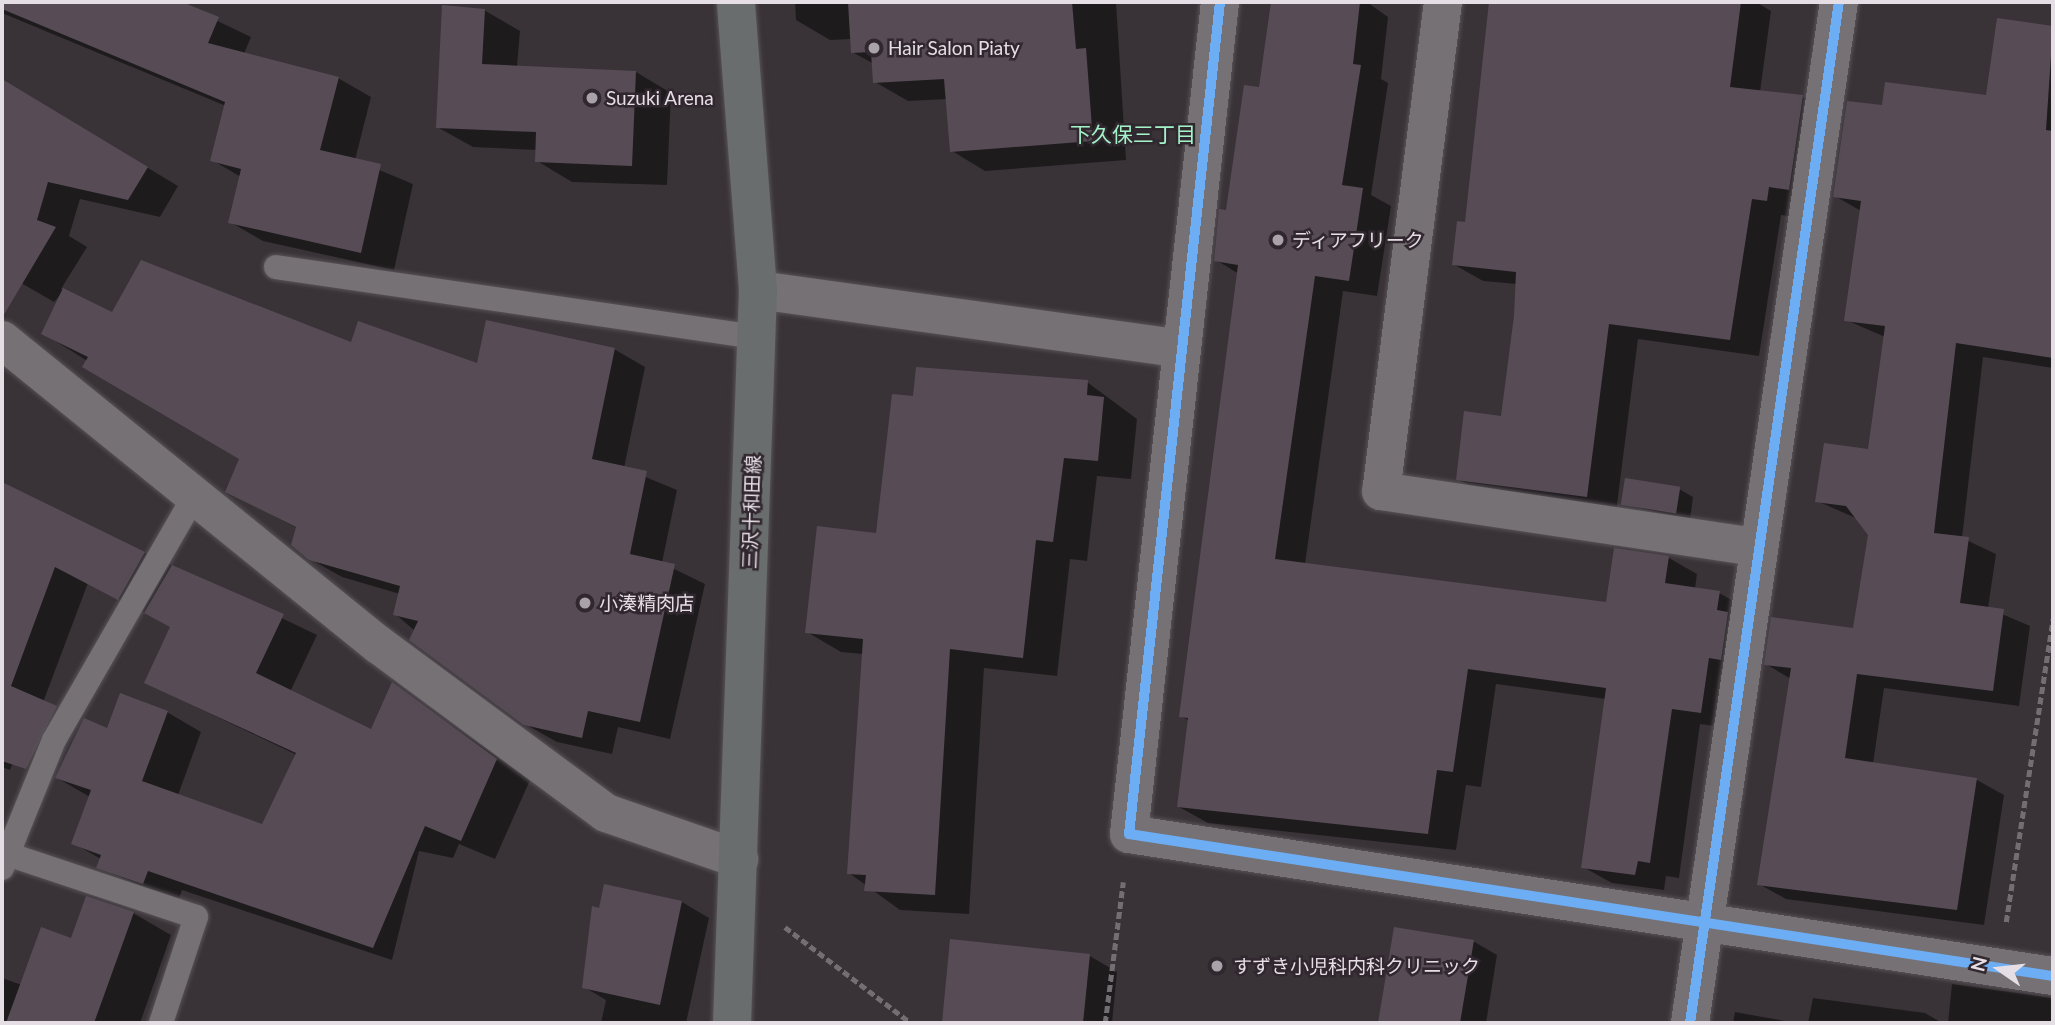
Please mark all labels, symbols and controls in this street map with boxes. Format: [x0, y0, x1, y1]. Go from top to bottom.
place label: Hair Salon Piaty [888, 37, 1020, 59]
marker: Hair Salon Piaty [866, 40, 882, 56]
place label: Suzuki Arena [606, 87, 714, 109]
marker: Suzuki Arena [584, 90, 600, 106]
district label: 下久保三丁目 [1070, 121, 1196, 147]
place label: ディアフリーク [1292, 229, 1425, 251]
marker: ディアフリーク [1270, 232, 1286, 248]
street label: 三沢十和田線 [738, 455, 764, 569]
place label: 小湊精肉店 [599, 592, 694, 614]
marker: 小湊精肉店 [577, 595, 593, 611]
north arrow [1964, 934, 2034, 1004]
text: N [1965, 954, 1991, 974]
place label: すずき小児科内科クリニック [1233, 955, 1480, 977]
marker: すずき小児科内科クリニック [1207, 956, 1227, 976]

